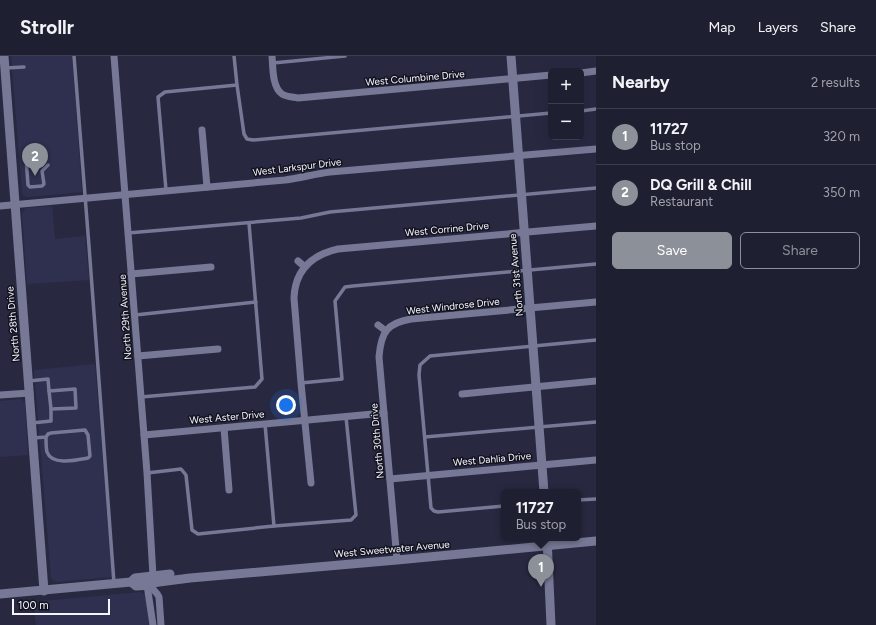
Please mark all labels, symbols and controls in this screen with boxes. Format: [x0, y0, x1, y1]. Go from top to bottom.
text: Strollr [20, 16, 74, 39]
text: Map [708, 19, 736, 36]
text: Layers [758, 19, 798, 36]
text: Share [820, 19, 856, 36]
street label: West Columbine Drive [365, 67, 466, 89]
map controls [548, 68, 584, 140]
button: + [548, 68, 584, 104]
text: Nearby [612, 72, 670, 92]
text: 2 results [811, 75, 860, 90]
button: − [548, 104, 584, 140]
text: 11727 [650, 120, 688, 138]
text: 1 [622, 129, 628, 144]
text: 320 m [823, 129, 860, 144]
text: Bus stop [650, 138, 701, 153]
pin: 2 [22, 143, 48, 176]
street label: West Larkspur Drive [252, 155, 343, 179]
text: DQ Grill & Chill [650, 176, 752, 194]
text: 2 [621, 185, 629, 200]
text: 350 m [823, 185, 860, 200]
text: Restaurant [650, 194, 713, 209]
street label: West Corrine Drive [404, 219, 490, 239]
button: Save [612, 232, 732, 269]
button: Share [740, 232, 860, 269]
street label: North 31st Avenue [506, 233, 526, 317]
street label: North 29th Avenue [115, 273, 134, 360]
street label: North 28th Drive [3, 285, 23, 362]
street label: West Windrose Drive [406, 295, 501, 317]
your location [276, 395, 296, 415]
street label: North 30th Drive [367, 402, 387, 479]
street label: West Aster Drive [189, 407, 266, 427]
street label: West Dahlia Drive [452, 449, 532, 469]
popup [501, 489, 581, 541]
text: 11727 [516, 499, 554, 517]
text: Bus stop [516, 517, 566, 532]
street label: West Sweetwater Avenue [334, 537, 451, 561]
pin: 1 [528, 554, 554, 587]
scale bar [12, 597, 110, 616]
text: 100 m [18, 599, 49, 612]

